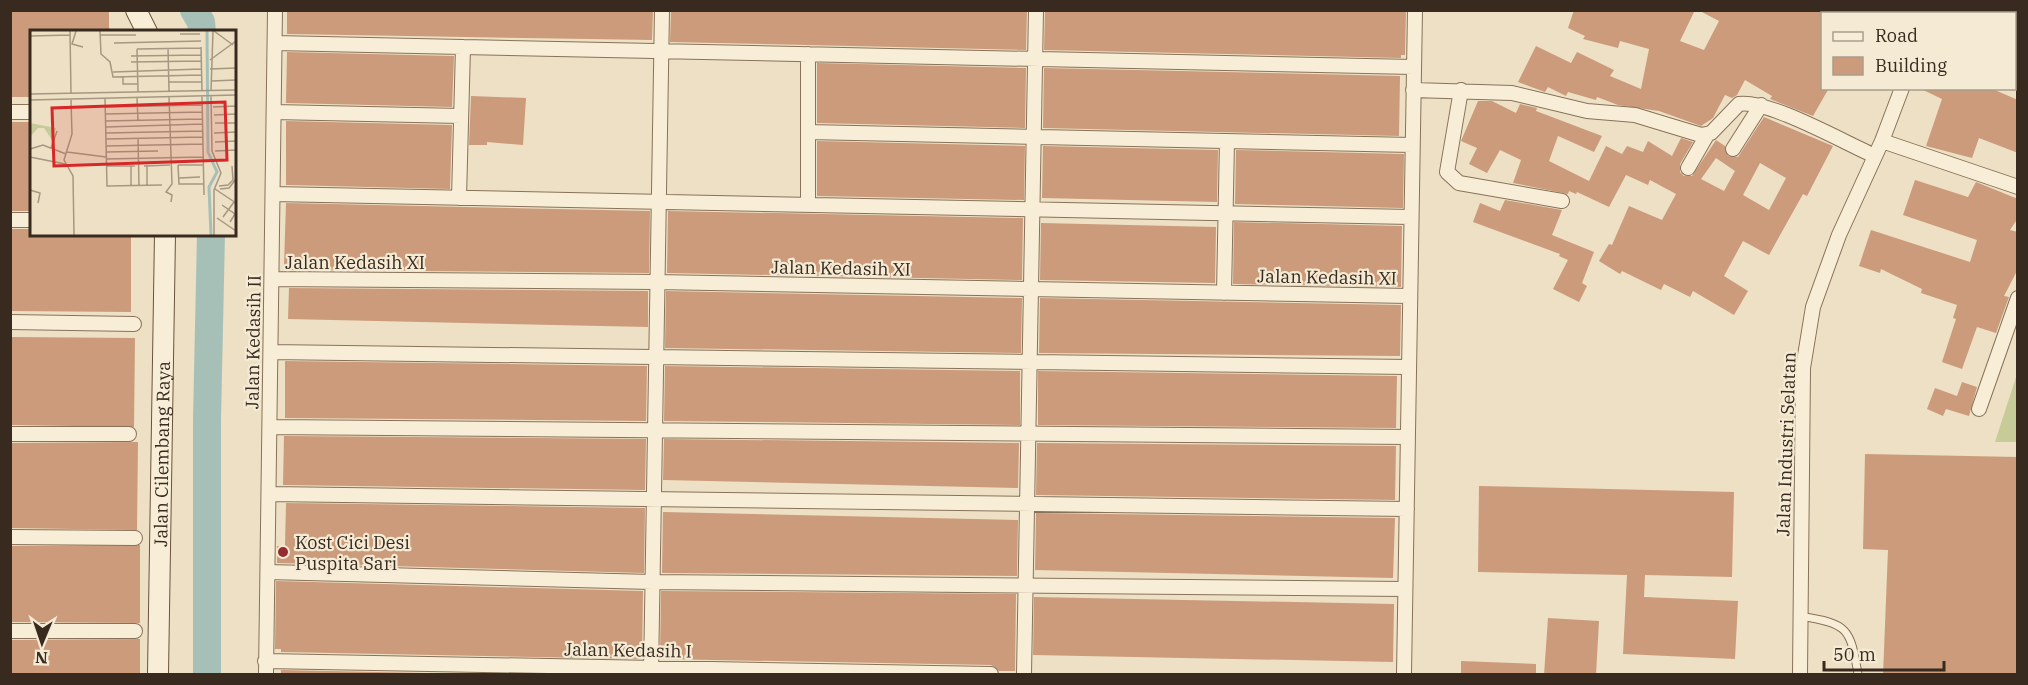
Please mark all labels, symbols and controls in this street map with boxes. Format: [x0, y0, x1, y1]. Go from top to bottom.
legend [1821, 12, 2016, 90]
text: Road [1875, 24, 1918, 47]
inset map [30, 30, 236, 236]
text: Building [1875, 54, 1947, 77]
street label: Jalan Kedasih XI [285, 251, 425, 274]
street label: Jalan Kedasih XI [771, 255, 911, 281]
street label: Jalan Kedasih XI [1257, 264, 1397, 290]
street label: Jalan Kedasih II [240, 275, 266, 409]
street label: Jalan Industri Selatan [1771, 351, 1801, 537]
street label: Jalan Cilembang Raya [149, 361, 174, 547]
place label: Kost Cici Desi Puspita Sari [295, 531, 410, 575]
marker: Kost Cici Desi Puspita Sari [276, 545, 290, 559]
north arrow [12, 613, 72, 673]
scale bar [1824, 634, 1944, 672]
street label: Jalan Kedasih I [564, 637, 692, 663]
text: 50 m [1833, 643, 1876, 666]
text: N [35, 648, 48, 668]

